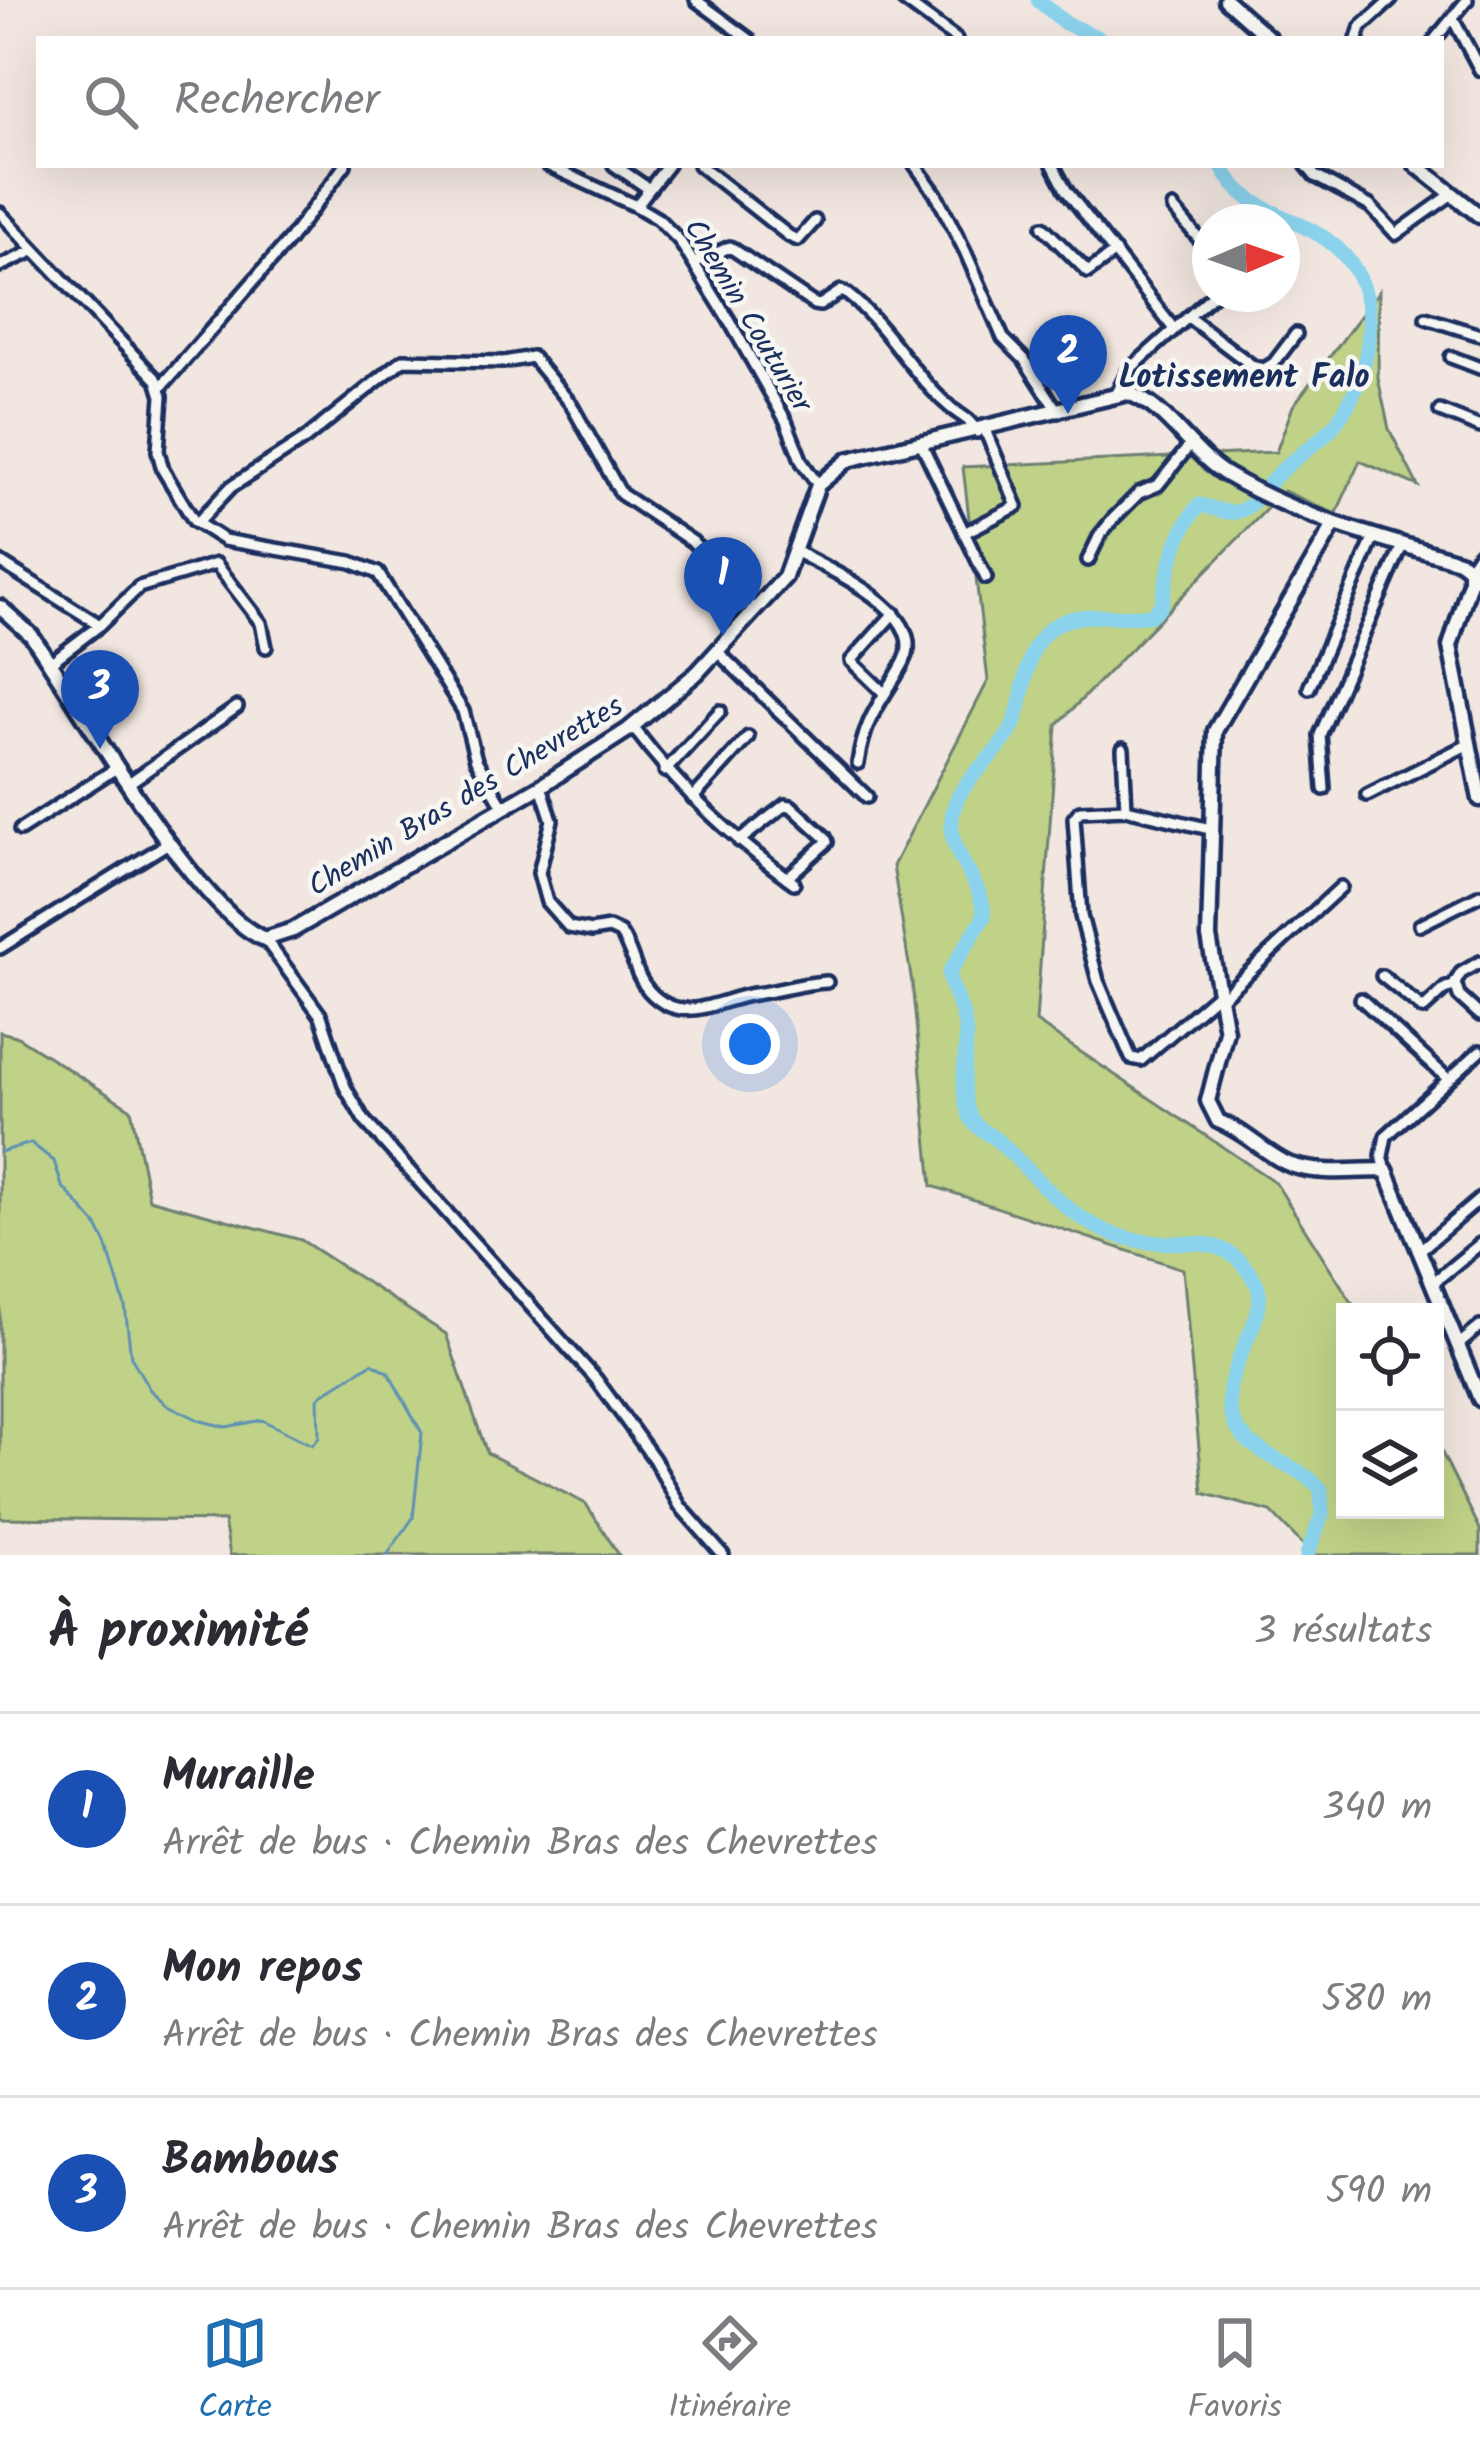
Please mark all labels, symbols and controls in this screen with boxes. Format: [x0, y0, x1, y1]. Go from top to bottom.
search box [36, 36, 1444, 168]
text: Rechercher [174, 66, 379, 138]
icon: search [78, 69, 144, 135]
north arrow [1192, 204, 1300, 312]
street label: Chemin Couturier [670, 210, 825, 424]
pin: 2 [1029, 315, 1107, 414]
district label: Lotissement Falo [1119, 352, 1370, 405]
pin: 1 [684, 537, 762, 636]
pin: 3 [61, 650, 139, 749]
street label: Chemin Bras des Chevrettes [299, 683, 633, 911]
your location [720, 1014, 780, 1074]
map controls [1336, 1303, 1444, 1519]
button: locate [1336, 1303, 1444, 1411]
button: layers [1336, 1411, 1444, 1519]
text: À proximité [48, 1593, 308, 1674]
text: 3 résultats [1254, 1602, 1432, 1664]
text: Muraille [162, 1742, 315, 1814]
text: 1 [81, 1778, 93, 1840]
text: 340 m [1322, 1778, 1432, 1840]
text: Arrêt de bus · Chemin Bras des Chevrettes [162, 1814, 878, 1876]
text: Mon repos [162, 1934, 363, 2006]
text: 2 [76, 1970, 98, 2032]
text: 580 m [1321, 1970, 1432, 2032]
text: Arrêt de bus · Chemin Bras des Chevrettes [162, 2006, 878, 2068]
text: Bambous [162, 2126, 339, 2198]
text: 3 [76, 2162, 98, 2224]
text: 590 m [1326, 2162, 1432, 2224]
text: Arrêt de bus · Chemin Bras des Chevrettes [162, 2198, 878, 2260]
tab: Carte [198, 2310, 272, 2435]
tab: Itinéraire [668, 2310, 791, 2435]
tab: Favoris [1187, 2310, 1282, 2435]

